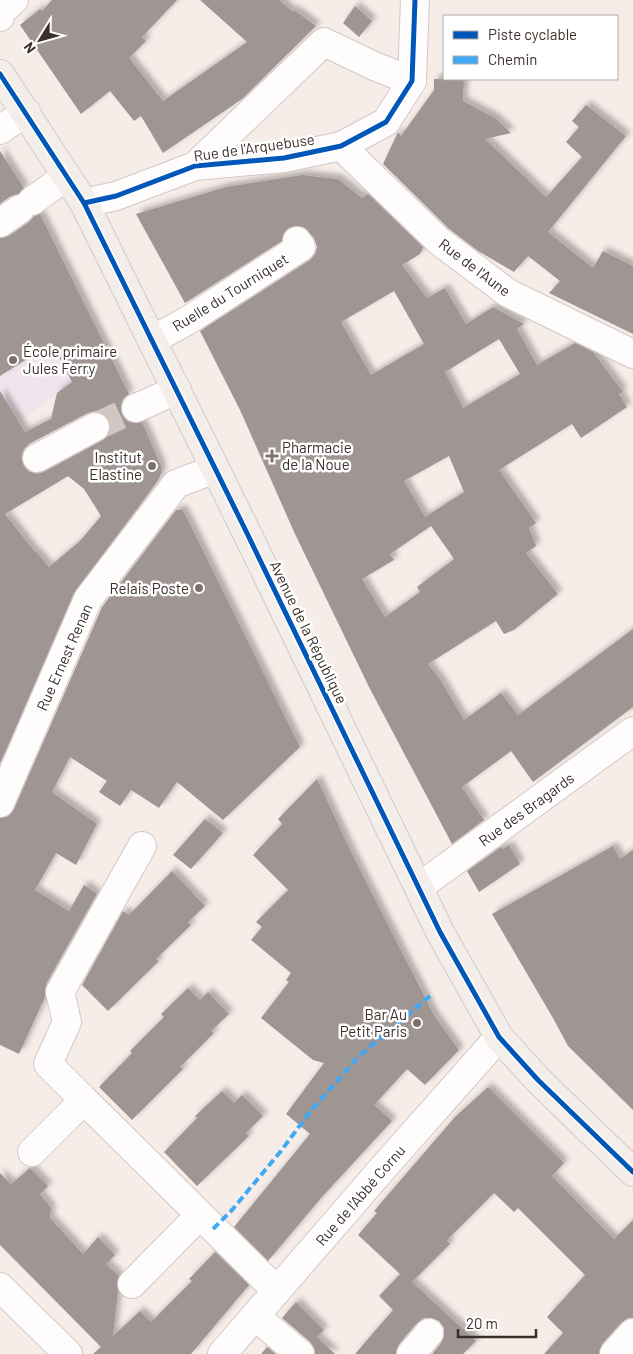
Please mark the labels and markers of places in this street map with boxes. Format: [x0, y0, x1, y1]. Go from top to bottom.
place label: École primaire Jules Ferry [23, 342, 117, 377]
marker: École primaire Jules Ferry [7, 354, 19, 366]
place label: Pharmacie de la Noue [282, 438, 352, 473]
place label: Institut Elastine [89, 448, 142, 483]
marker: Pharmacie de la Noue [266, 450, 278, 462]
marker: Institut Elastine [146, 460, 158, 472]
place label: Relais Poste [109, 579, 189, 597]
marker: Relais Poste [193, 582, 205, 594]
place label: Bar Au Petit Paris [340, 1005, 407, 1040]
marker: Bar Au Petit Paris [411, 1017, 423, 1029]

